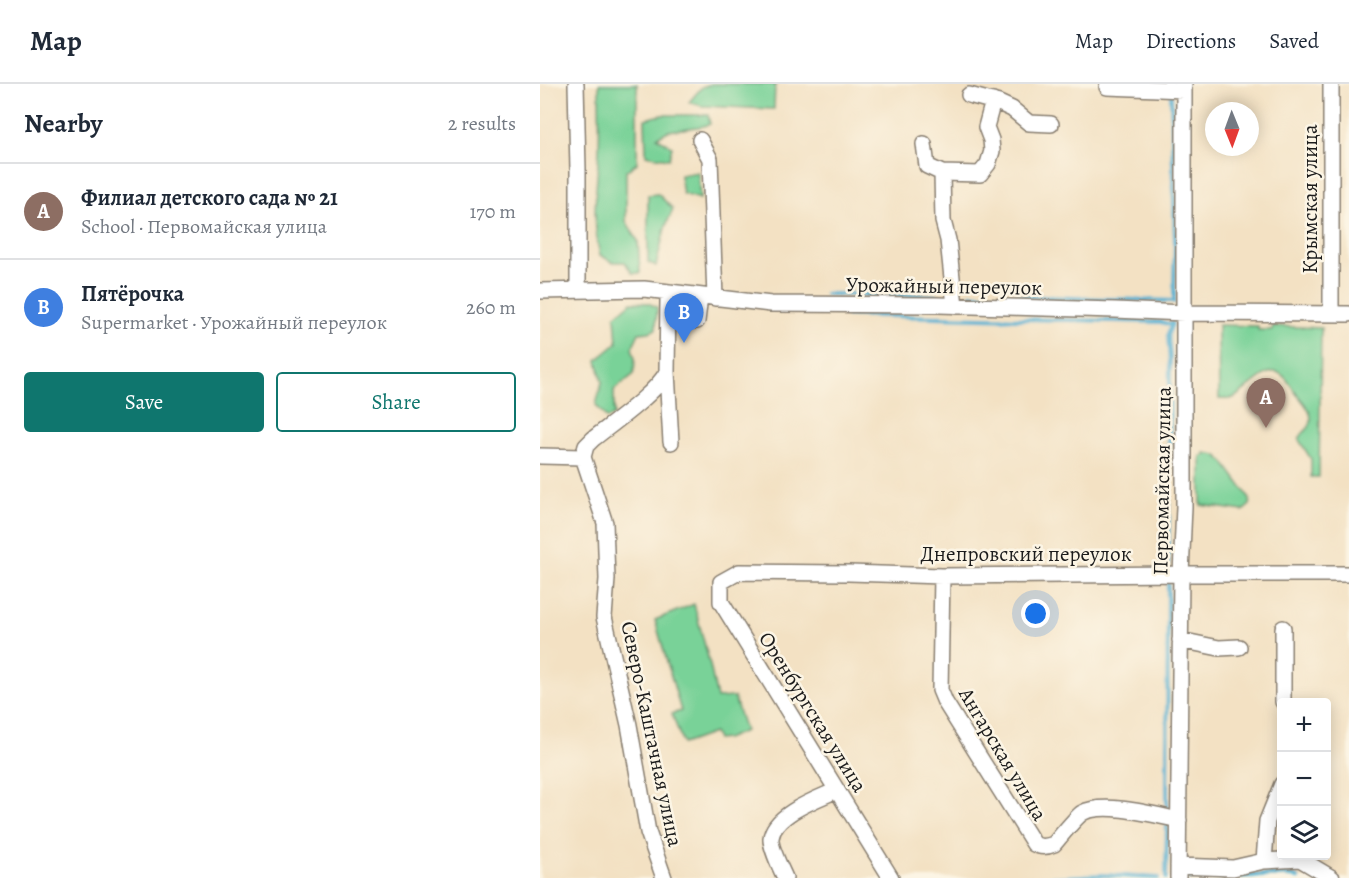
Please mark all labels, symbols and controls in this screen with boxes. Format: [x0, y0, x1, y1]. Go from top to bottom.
text: Map [30, 22, 82, 60]
text: Map [1075, 27, 1113, 55]
text: Directions [1146, 27, 1236, 55]
text: Saved [1269, 27, 1319, 55]
north arrow [1205, 102, 1259, 156]
text: Nearby [24, 106, 103, 141]
text: 2 results [448, 110, 516, 137]
street label: Крымская улица [1296, 124, 1324, 274]
text: Филиал детского сада № 21 [81, 183, 338, 213]
text: A [37, 198, 50, 225]
text: 170 m [470, 198, 516, 225]
text: School · Первомайская улица [81, 213, 327, 240]
street label: Урожайный переулок [846, 270, 1042, 302]
text: Пятёрочка [81, 279, 184, 309]
text: B [37, 294, 50, 321]
text: 260 m [466, 294, 516, 321]
pin: B [664, 294, 704, 343]
text: Supermarket · Урожайный переулок [81, 309, 387, 336]
button: Save [24, 372, 264, 432]
button: Share [276, 372, 516, 432]
pin: A [1246, 378, 1286, 428]
street label: Первомайская улица [1146, 386, 1178, 576]
street label: Днепровский переулок [920, 540, 1132, 568]
your location [1021, 599, 1050, 628]
street label: Северо-Каштачная улица [614, 619, 690, 850]
street label: Оренбургская улица [752, 626, 874, 798]
street label: Ангарская улица [952, 681, 1054, 826]
map controls [1277, 698, 1331, 860]
button: + [1277, 698, 1331, 752]
button: − [1277, 752, 1331, 806]
button: layers [1277, 806, 1331, 860]

